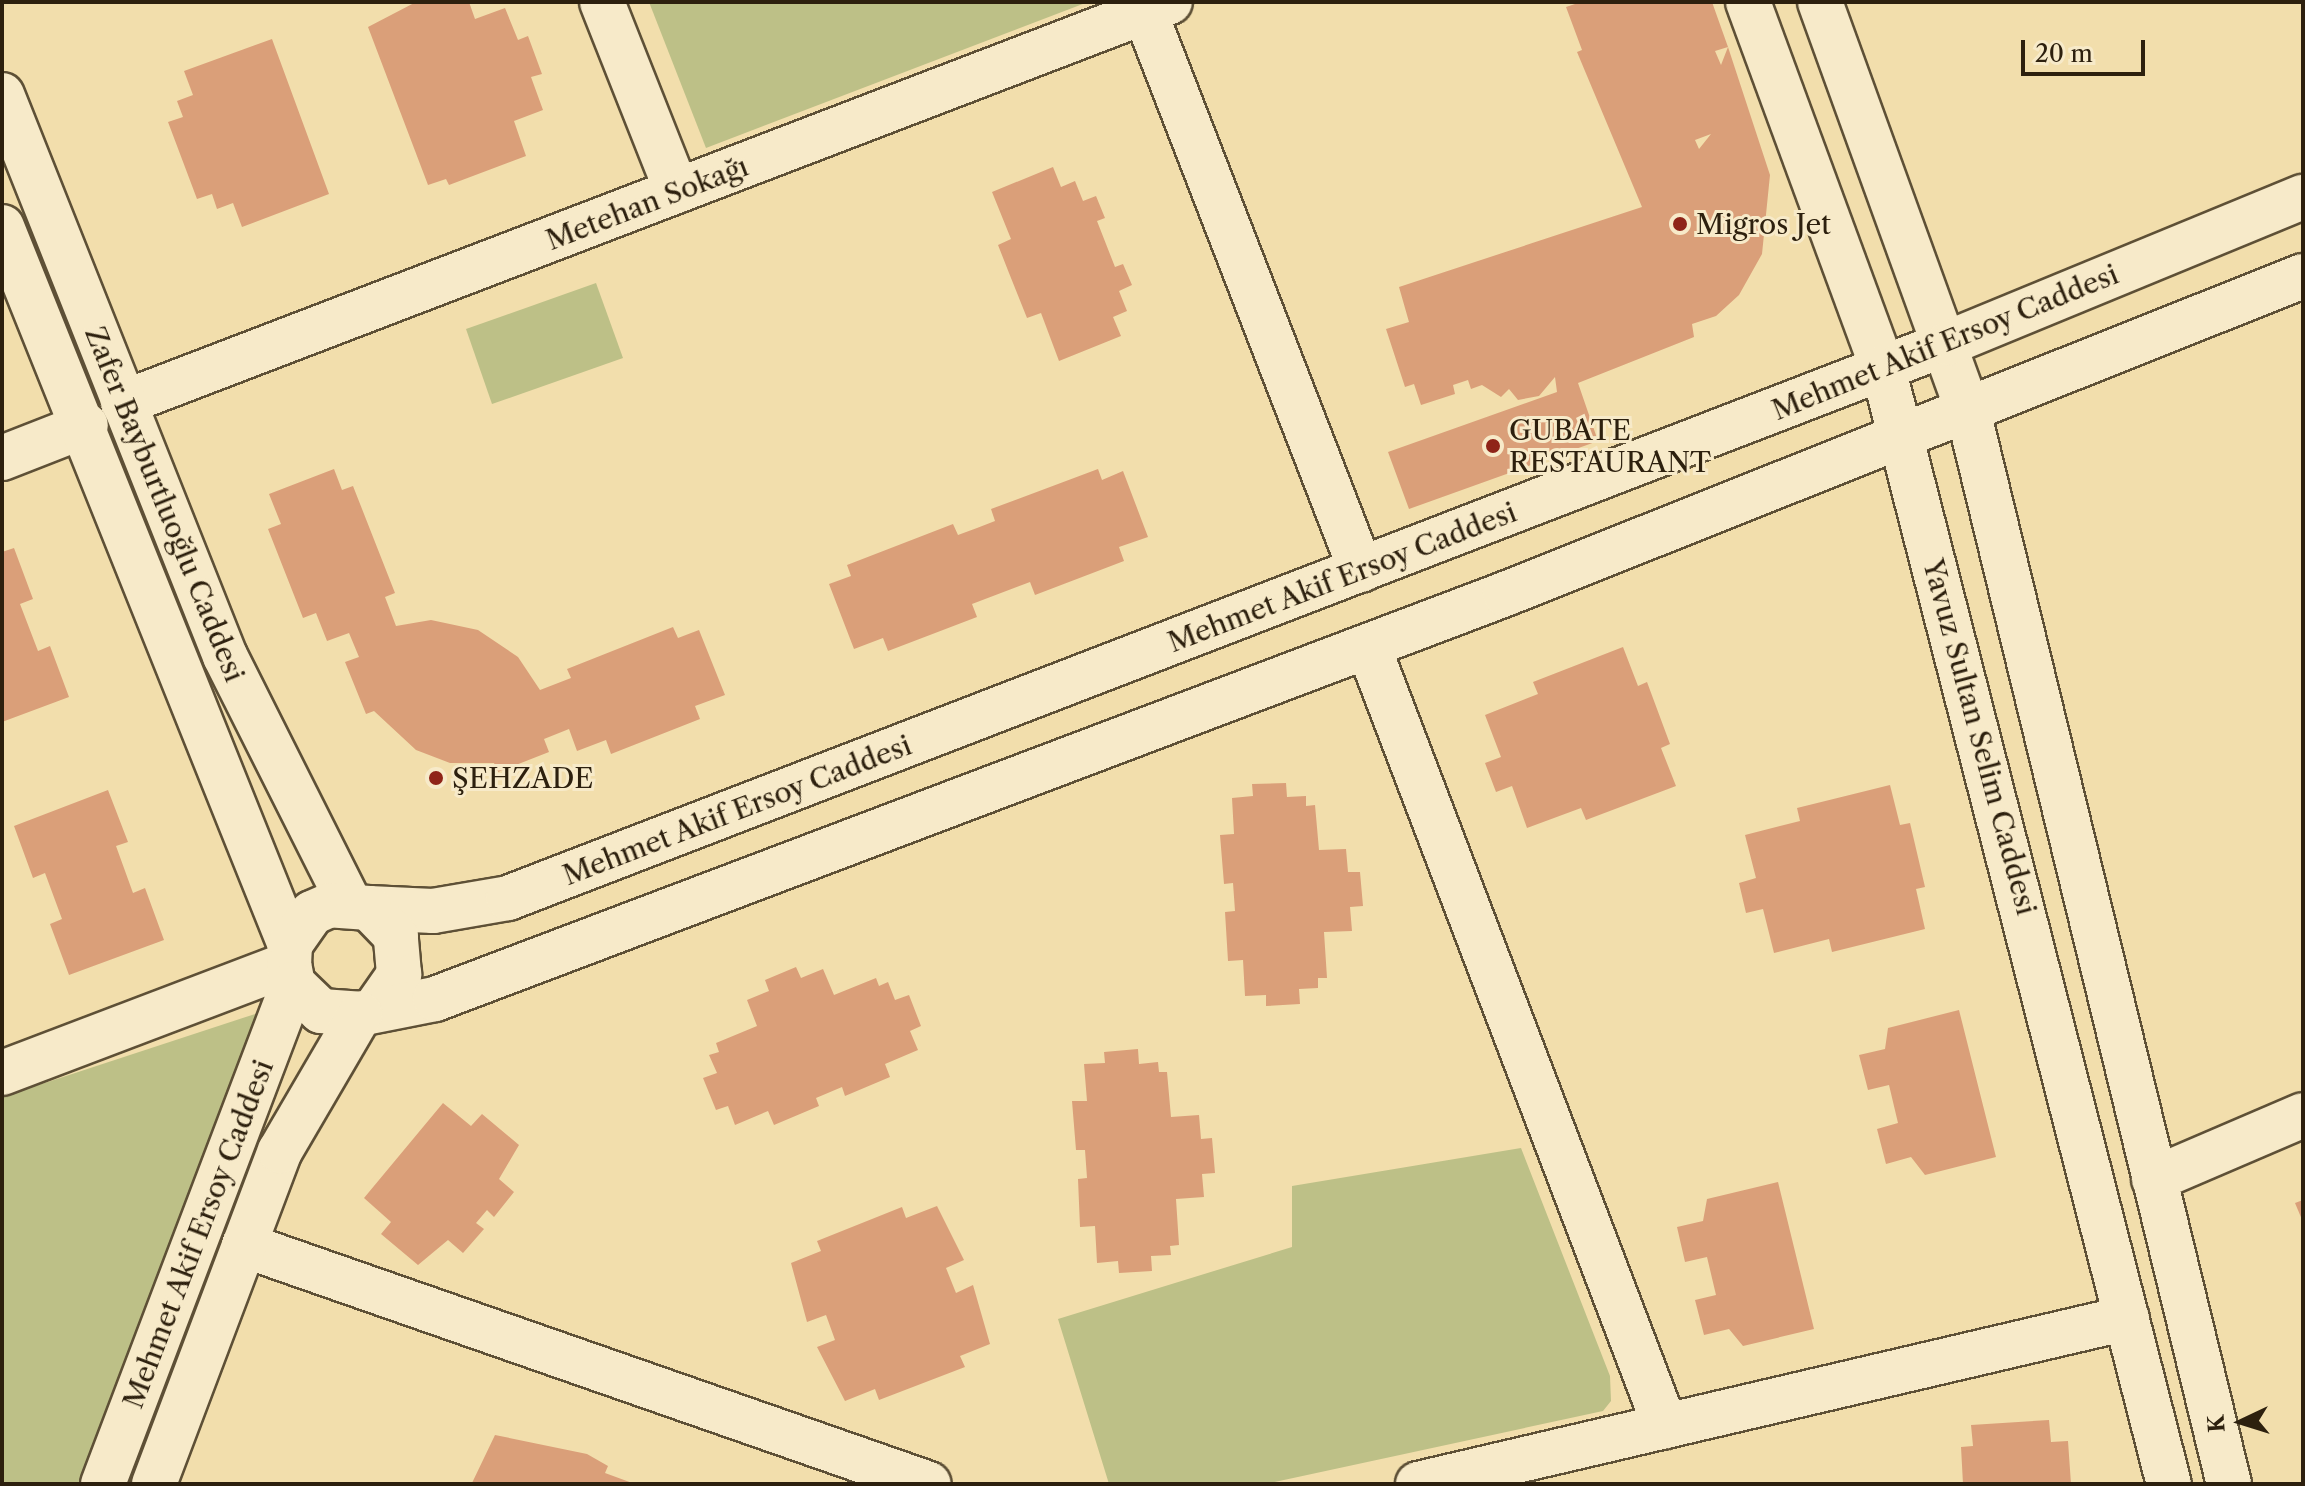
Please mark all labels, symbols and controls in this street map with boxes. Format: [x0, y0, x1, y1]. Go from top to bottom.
scale bar [2025, 24, 2149, 74]
text: 20 m [2035, 39, 2093, 68]
street label: Metehan Sokağı [541, 149, 753, 257]
place label: Migros Jet [1696, 207, 1831, 241]
marker: Migros Jet [1671, 215, 1689, 233]
street label: Mehmet Akif Ersoy Caddesi [1766, 257, 2124, 427]
street label: Zafer Bayburtluoğlu Caddesi [78, 321, 252, 687]
place label: GUBATE RESTAURANT [1509, 413, 1711, 479]
marker: GUBATE RESTAURANT [1484, 437, 1502, 455]
street label: Mehmet Akif Ersoy Caddesi [1162, 495, 1522, 659]
street label: Yavuz Sultan Selim Caddesi [1916, 555, 2044, 919]
street label: Mehmet Akif Ersoy Caddesi [557, 728, 917, 892]
place label: ŞEHZADE [452, 761, 593, 795]
marker: ŞEHZADE [427, 769, 445, 787]
street label: Mehmet Akif Ersoy Caddesi [116, 1054, 280, 1414]
north arrow [2201, 1382, 2281, 1462]
text: K [2202, 1414, 2231, 1433]

